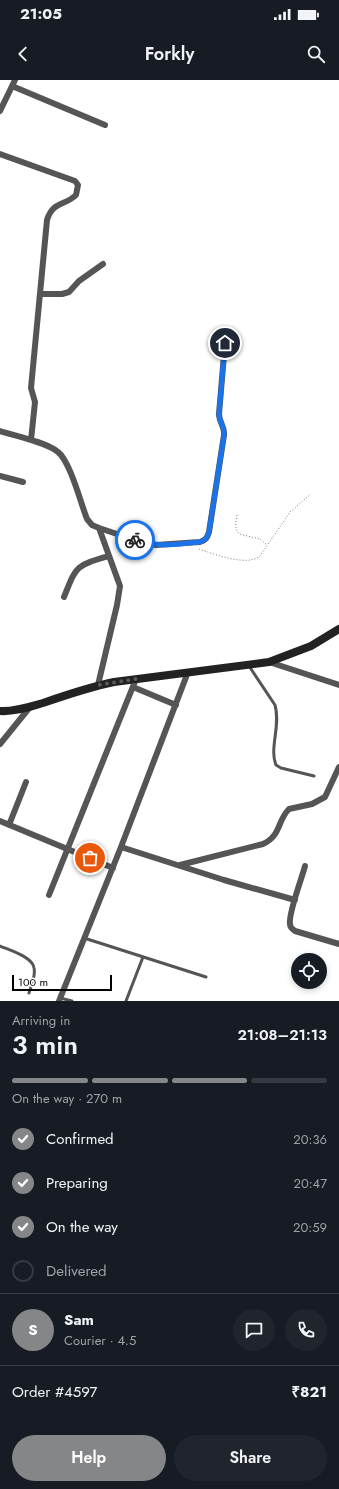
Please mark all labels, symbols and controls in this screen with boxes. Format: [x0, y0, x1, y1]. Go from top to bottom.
text: 21:05 [20, 3, 62, 25]
text: Forkly [145, 41, 194, 67]
icon: back [12, 43, 34, 65]
icon: search [305, 43, 327, 65]
pin [208, 326, 242, 360]
icon: home [214, 332, 236, 354]
courier [115, 520, 155, 560]
icon: bike [124, 529, 146, 551]
pin [73, 841, 107, 875]
icon: bag [79, 847, 101, 869]
map controls [291, 953, 327, 989]
button: locate [291, 953, 327, 989]
scale bar [12, 973, 112, 992]
text: 100 m [18, 974, 48, 990]
text: Arriving in [12, 1011, 70, 1030]
text: 21:08–21:13 [237, 1024, 327, 1046]
text: 3 min [12, 1026, 78, 1064]
text: On the way · 270 m [12, 1089, 122, 1108]
icon: check [12, 1128, 34, 1150]
text: Confirmed [46, 1128, 114, 1150]
text: 20:36 [293, 1130, 327, 1149]
icon: check [12, 1172, 34, 1194]
text: Preparing [46, 1172, 108, 1194]
text: 20:47 [293, 1174, 327, 1193]
icon: check [12, 1216, 34, 1238]
text: On the way [46, 1216, 118, 1238]
text: 20:59 [293, 1218, 327, 1237]
text: Delivered [46, 1260, 107, 1282]
text: Sam [64, 1309, 94, 1331]
button: chat [233, 1309, 275, 1351]
button: phone [285, 1309, 327, 1351]
text: S [28, 1319, 38, 1341]
text: Courier · 4.5 [64, 1331, 136, 1350]
text: Order #4597 [12, 1381, 97, 1403]
text: ₹821 [292, 1381, 327, 1403]
button: Help [12, 1435, 166, 1481]
button: Share [174, 1435, 327, 1481]

